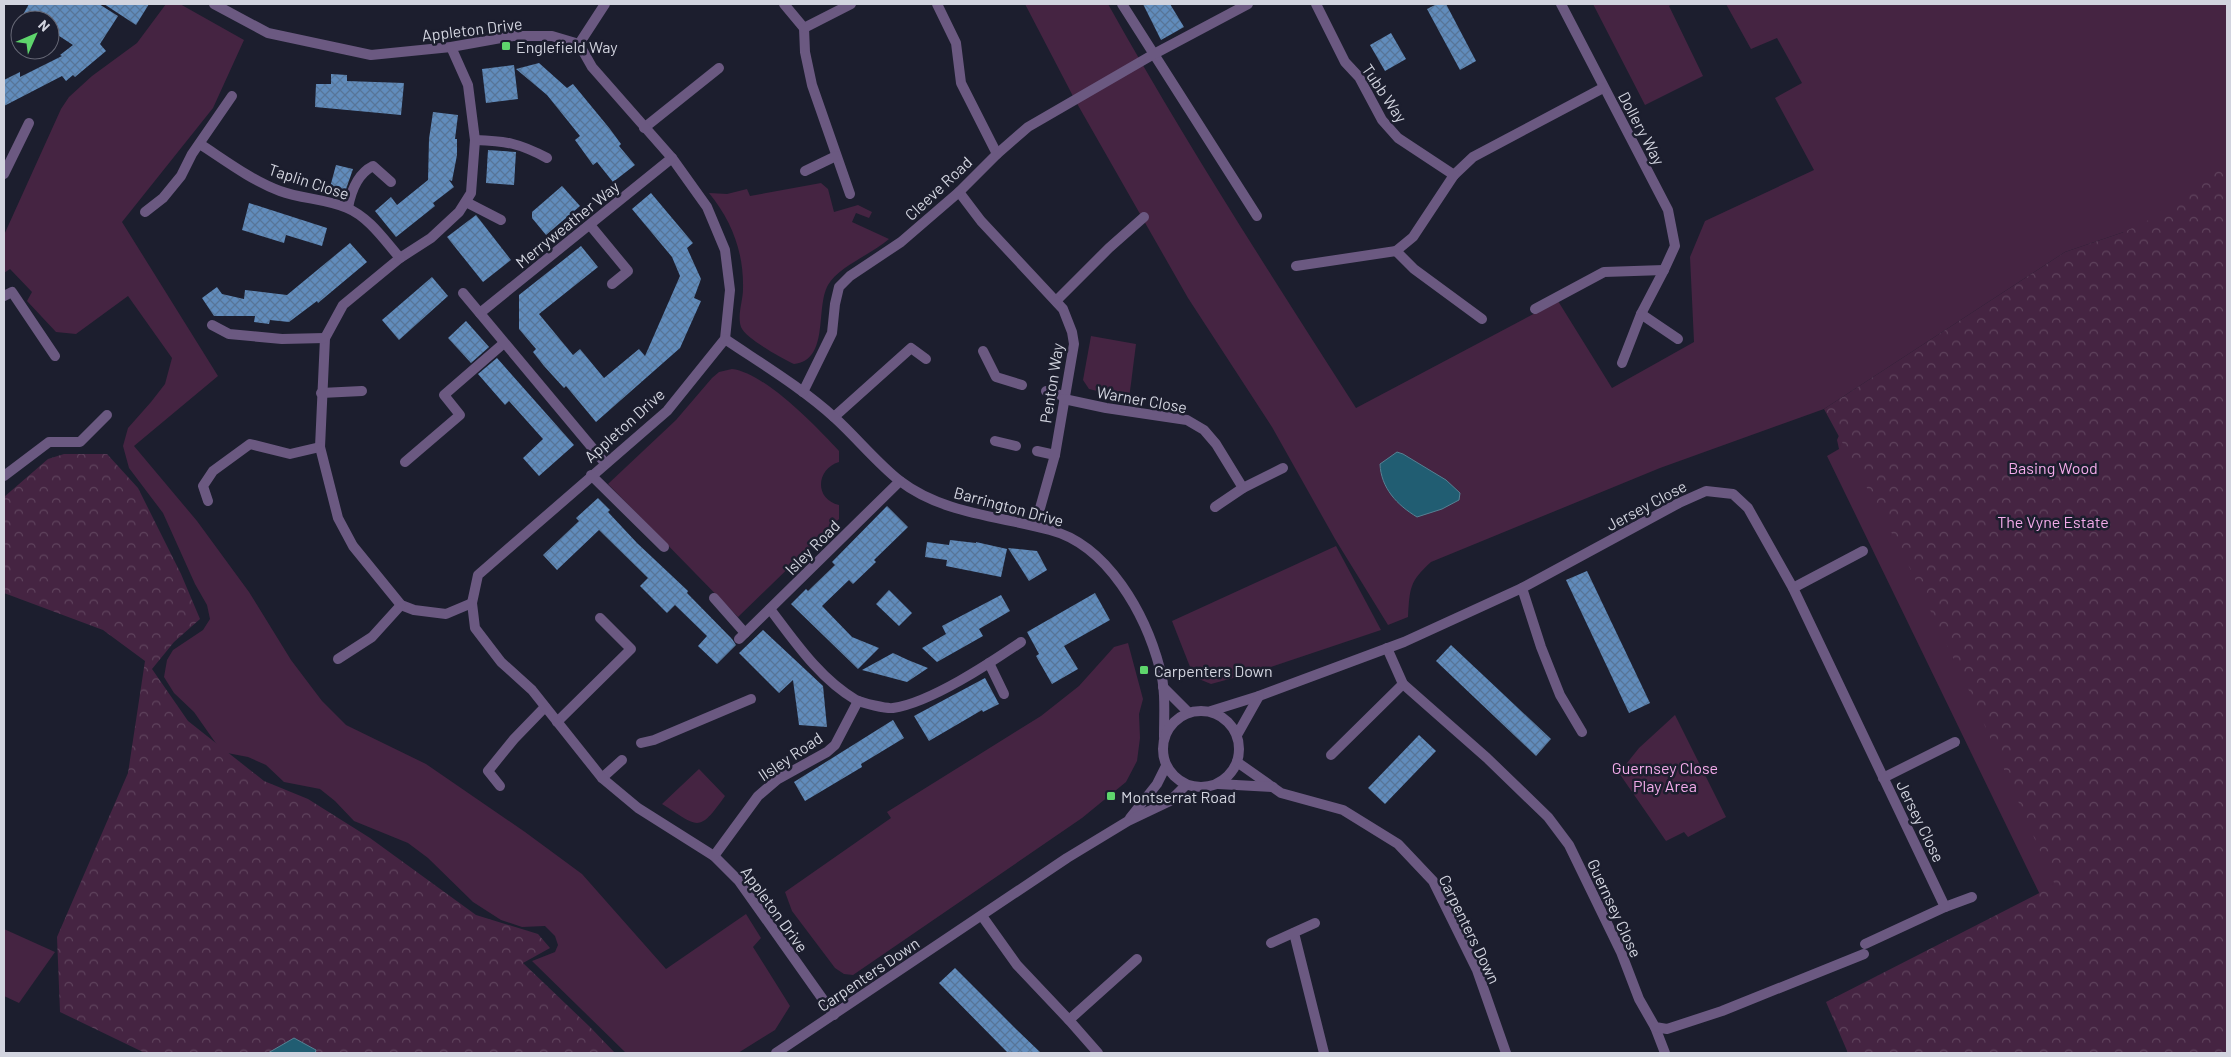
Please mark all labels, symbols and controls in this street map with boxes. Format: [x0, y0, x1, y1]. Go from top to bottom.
north arrow [10, 10, 60, 60]
street label: Appleton Drive [421, 13, 523, 45]
text: N [35, 16, 54, 35]
place label: Englefield Way [516, 37, 618, 56]
marker: Englefield Way [500, 40, 512, 52]
street label: Tubb Way [1359, 60, 1412, 126]
street label: Dollery Way [1615, 88, 1669, 168]
street label: Cleeve Road [901, 152, 975, 224]
street label: Taplin Close [266, 159, 352, 203]
street label: Merryweather Way [511, 176, 623, 272]
street label: Penton Way [1035, 341, 1067, 425]
street label: Warner Close [1095, 382, 1189, 416]
street label: Appleton Drive [580, 384, 668, 466]
park label: Basing Wood [2008, 458, 2098, 477]
street label: Jersey Close [1602, 476, 1690, 534]
street label: Barrington Drive [952, 482, 1066, 530]
park label: The Vyne Estate [1997, 512, 2109, 531]
street label: Isley Road [781, 516, 843, 578]
place label: Carpenters Down [1154, 661, 1273, 680]
marker: Carpenters Down [1138, 664, 1150, 676]
street label: Ilsley Road [754, 728, 826, 784]
park label: Guernsey Close Play Area [1612, 758, 1718, 795]
street label: Jersey Close [1893, 777, 1949, 865]
place label: Montserrat Road [1121, 787, 1236, 806]
marker: Montserrat Road [1105, 790, 1117, 802]
street label: Guernsey Close [1584, 856, 1646, 960]
street label: Appleton Drive [738, 862, 812, 956]
street label: Carpenters Down [1435, 871, 1505, 987]
street label: Carpenters Down [813, 933, 923, 1015]

